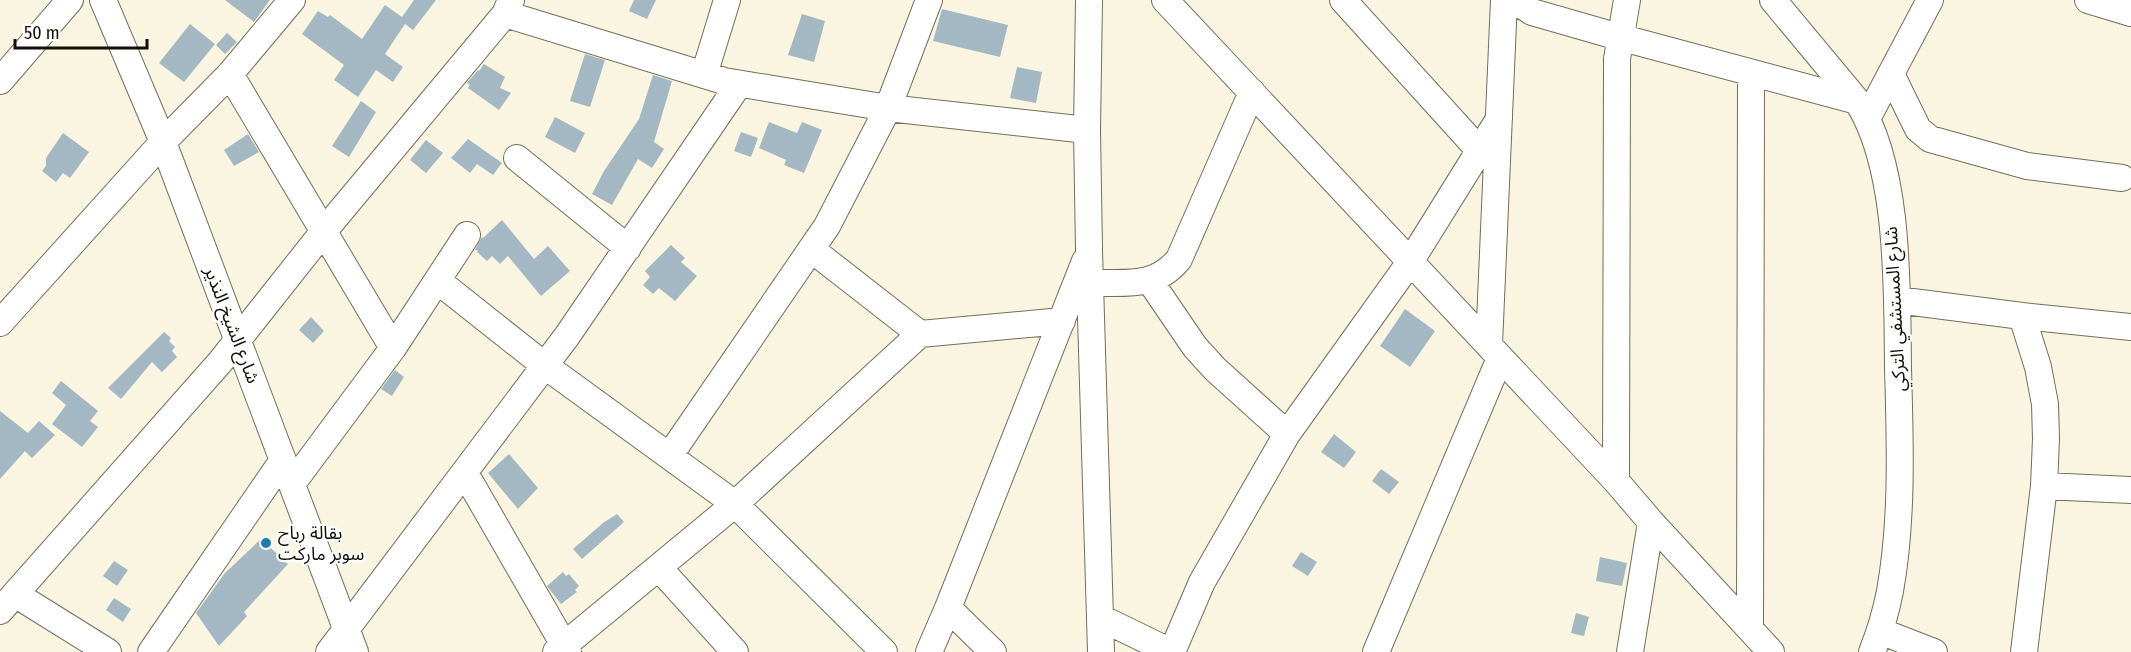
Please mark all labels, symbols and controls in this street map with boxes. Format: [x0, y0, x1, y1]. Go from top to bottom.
scale bar [15, 12, 147, 50]
text: 50 m [24, 22, 60, 44]
street label: شارع المستشفي التركي [1880, 226, 1913, 392]
street label: شارع الشيخ النذير [196, 263, 264, 388]
place label: بقالة رباح سوبر ماركت [278, 522, 364, 565]
marker: بقالة رباح سوبر ماركت [259, 536, 273, 550]

